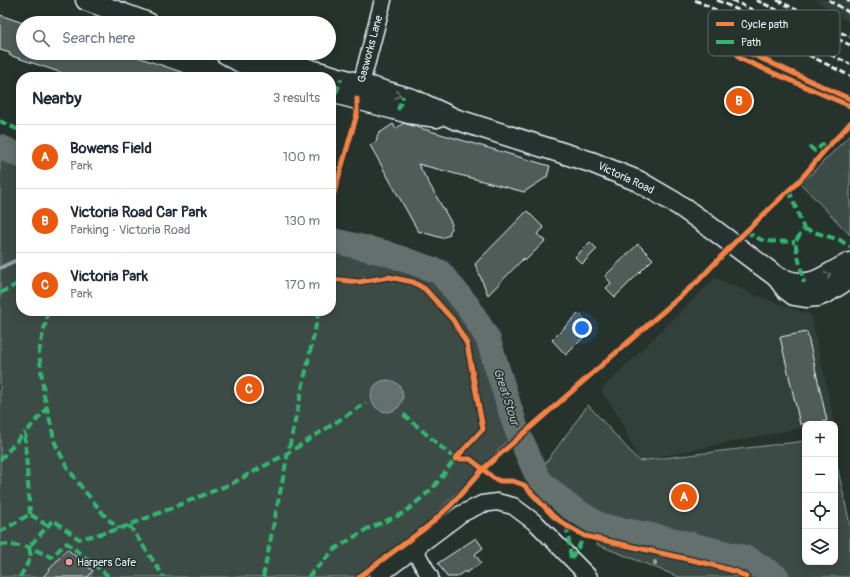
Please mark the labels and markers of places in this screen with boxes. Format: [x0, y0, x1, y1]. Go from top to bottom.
pin: B [726, 86, 752, 116]
pin: C [236, 374, 262, 404]
pin: A [671, 482, 697, 512]
place label: Harpers Cafe [77, 556, 137, 569]
marker: Harpers Cafe [64, 557, 74, 567]

